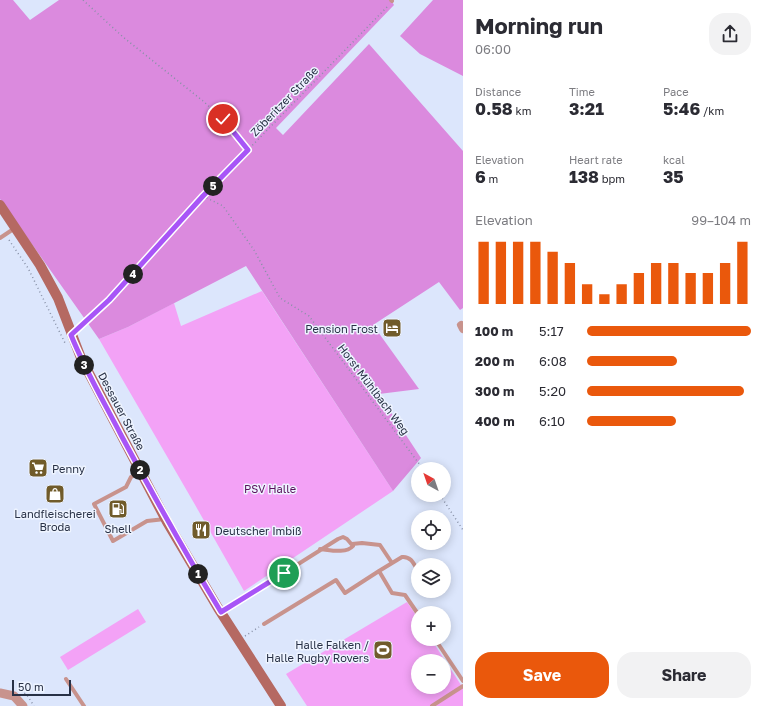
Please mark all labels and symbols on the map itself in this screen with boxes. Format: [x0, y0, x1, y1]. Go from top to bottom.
street label: Zöberitzer Straße [248, 64, 320, 138]
pin [206, 102, 240, 136]
pin: 5 [203, 176, 223, 196]
pin: 4 [123, 264, 143, 284]
hotel icon: Pension Frost [381, 317, 403, 339]
place label: Pension Frost [305, 322, 378, 335]
street label: Horst Mühlbach Weg [336, 341, 412, 437]
pin: 3 [74, 355, 94, 375]
street label: Dessauer Straße [96, 370, 148, 452]
supermarket icon: Penny [27, 457, 49, 479]
pin: 2 [130, 460, 150, 480]
place label: Penny [52, 462, 85, 475]
north arrow [411, 462, 451, 502]
park label: PSV Halle [244, 482, 296, 495]
shop icon: Landfleischerei Broda [44, 483, 66, 505]
fuel station icon: Shell [107, 498, 129, 520]
place label: Landfleischerei Broda [14, 507, 96, 533]
restaurant icon: Deutscher Imbiß [190, 519, 212, 541]
place label: Shell [104, 522, 132, 535]
place label: Deutscher Imbiß [215, 524, 301, 537]
pin [267, 556, 301, 590]
pin: 1 [188, 564, 208, 584]
place label: Halle Falken / Halle Rugby Rovers [266, 638, 369, 664]
sports icon: Halle Falken / Halle Rugby Rovers [372, 639, 394, 661]
scale bar [12, 678, 71, 697]

